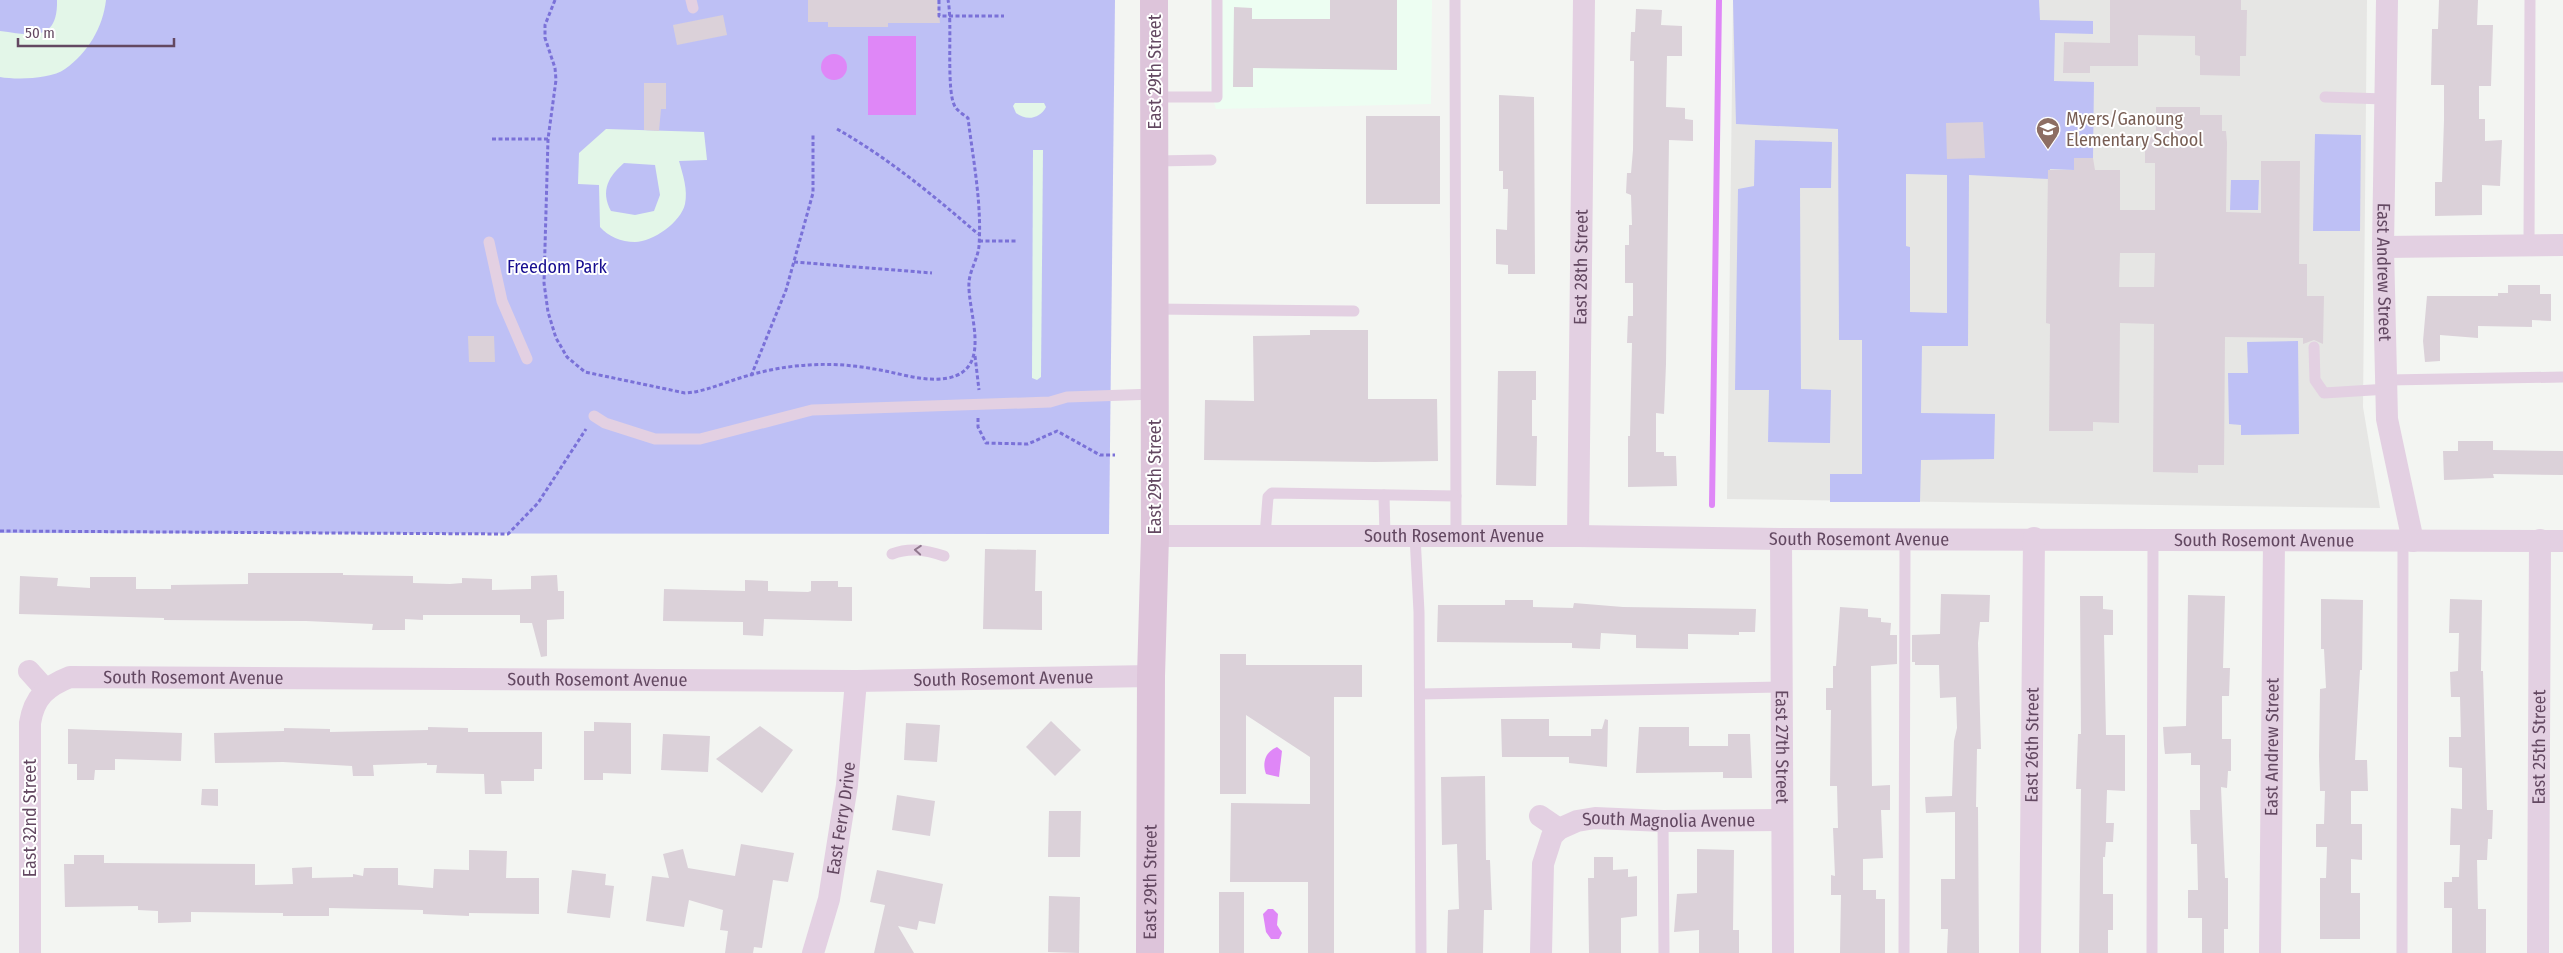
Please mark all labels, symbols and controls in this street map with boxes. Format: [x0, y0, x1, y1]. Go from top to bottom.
street label: East 29th Street [1144, 14, 1166, 130]
scale bar [18, 15, 174, 47]
text: 50 m [25, 24, 55, 42]
place label: Myers/Ganoung Elementary School [2066, 108, 2203, 151]
school or university icon: Myers/Ganoung Elementary School [2035, 116, 2061, 150]
street label: East Andrew Street [2372, 203, 2396, 342]
street label: East 28th Street [1569, 209, 1593, 325]
park label: Freedom Park [507, 256, 608, 278]
street label: East 29th Street [1144, 419, 1166, 535]
street label: South Rosemont Avenue [1364, 525, 1544, 547]
street label: South Rosemont Avenue [1769, 528, 1949, 550]
street label: South Rosemont Avenue [2174, 529, 2354, 551]
one-way arrow [914, 545, 922, 556]
street label: South Rosemont Avenue [103, 666, 284, 689]
street label: South Rosemont Avenue [913, 666, 1094, 691]
street label: South Rosemont Avenue [507, 668, 688, 691]
street label: East Andrew Street [2260, 678, 2284, 816]
street label: East 26th Street [2020, 687, 2044, 803]
street label: East 25th Street [2528, 689, 2550, 804]
street label: East 27th Street [1771, 690, 1793, 804]
street label: East 32nd Street [19, 759, 41, 877]
street label: East Ferry Drive [822, 761, 860, 876]
street label: South Magnolia Avenue [1581, 807, 1755, 832]
street label: East 29th Street [1139, 824, 1161, 940]

